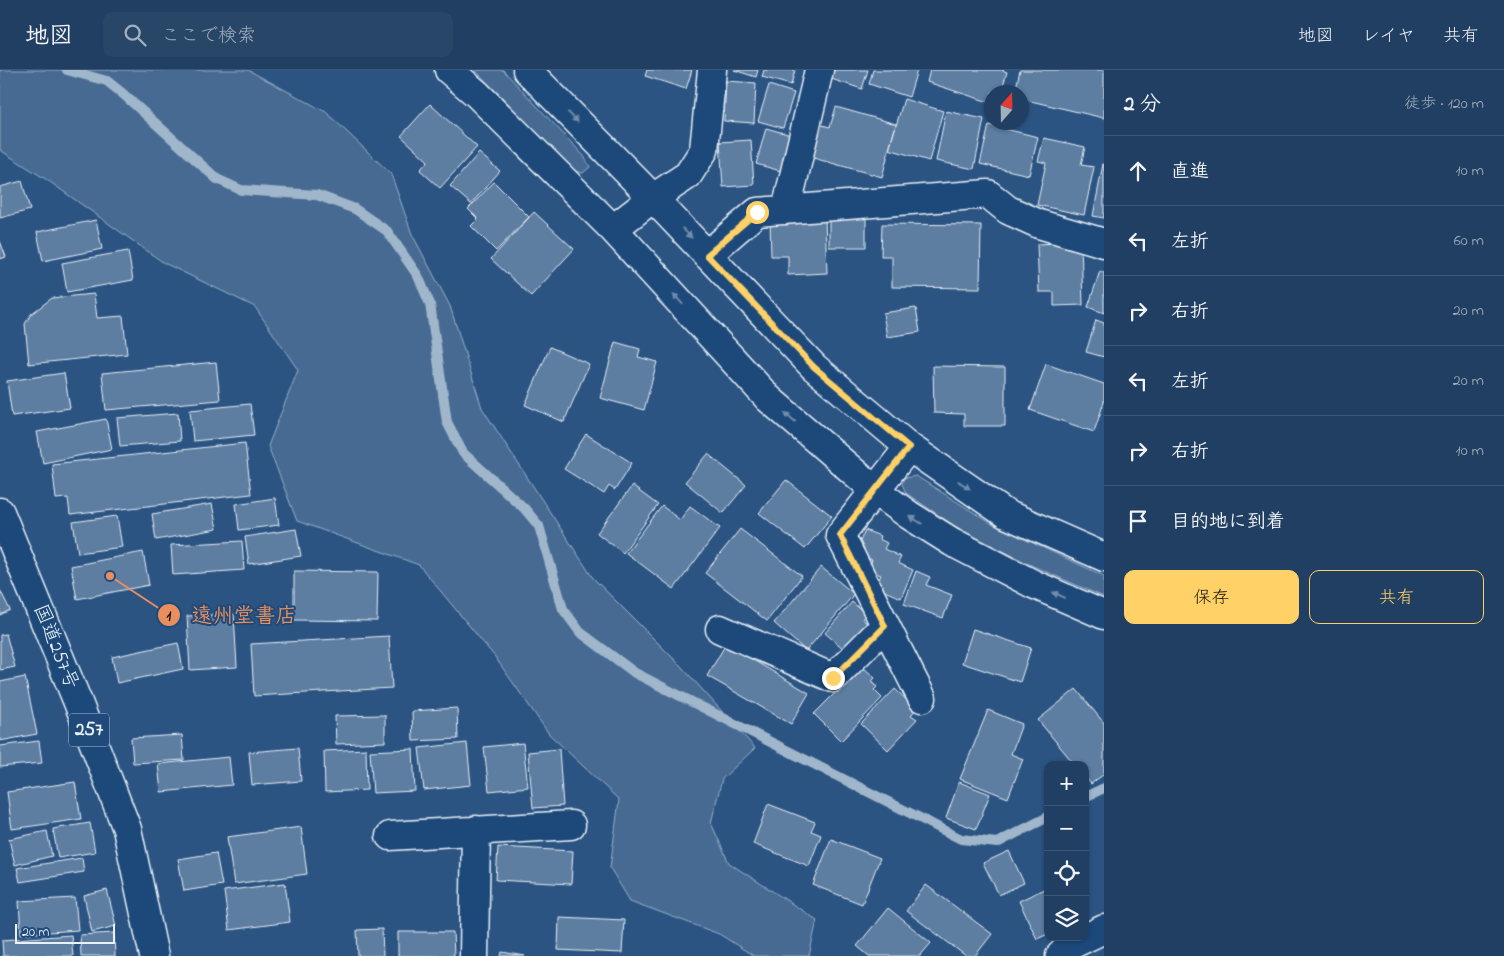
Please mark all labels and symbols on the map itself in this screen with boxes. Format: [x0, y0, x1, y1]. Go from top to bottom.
north arrow [984, 85, 1029, 130]
one-way arrow [567, 111, 579, 123]
route start [746, 201, 769, 224]
one-way arrow [681, 227, 693, 239]
one-way arrow [672, 294, 684, 306]
one-way arrow [784, 412, 796, 423]
one-way arrow [957, 480, 970, 490]
one-way arrow [909, 515, 922, 524]
one-way arrow [1052, 591, 1066, 599]
callout: 遠州堂書店 [156, 597, 306, 633]
street label: 国道257号 [25, 600, 85, 694]
text: 遠州堂書店 [192, 602, 297, 632]
text: 1 [167, 605, 172, 627]
route end [822, 667, 845, 690]
road number: 257 [69, 714, 109, 746]
scale bar [15, 921, 115, 944]

